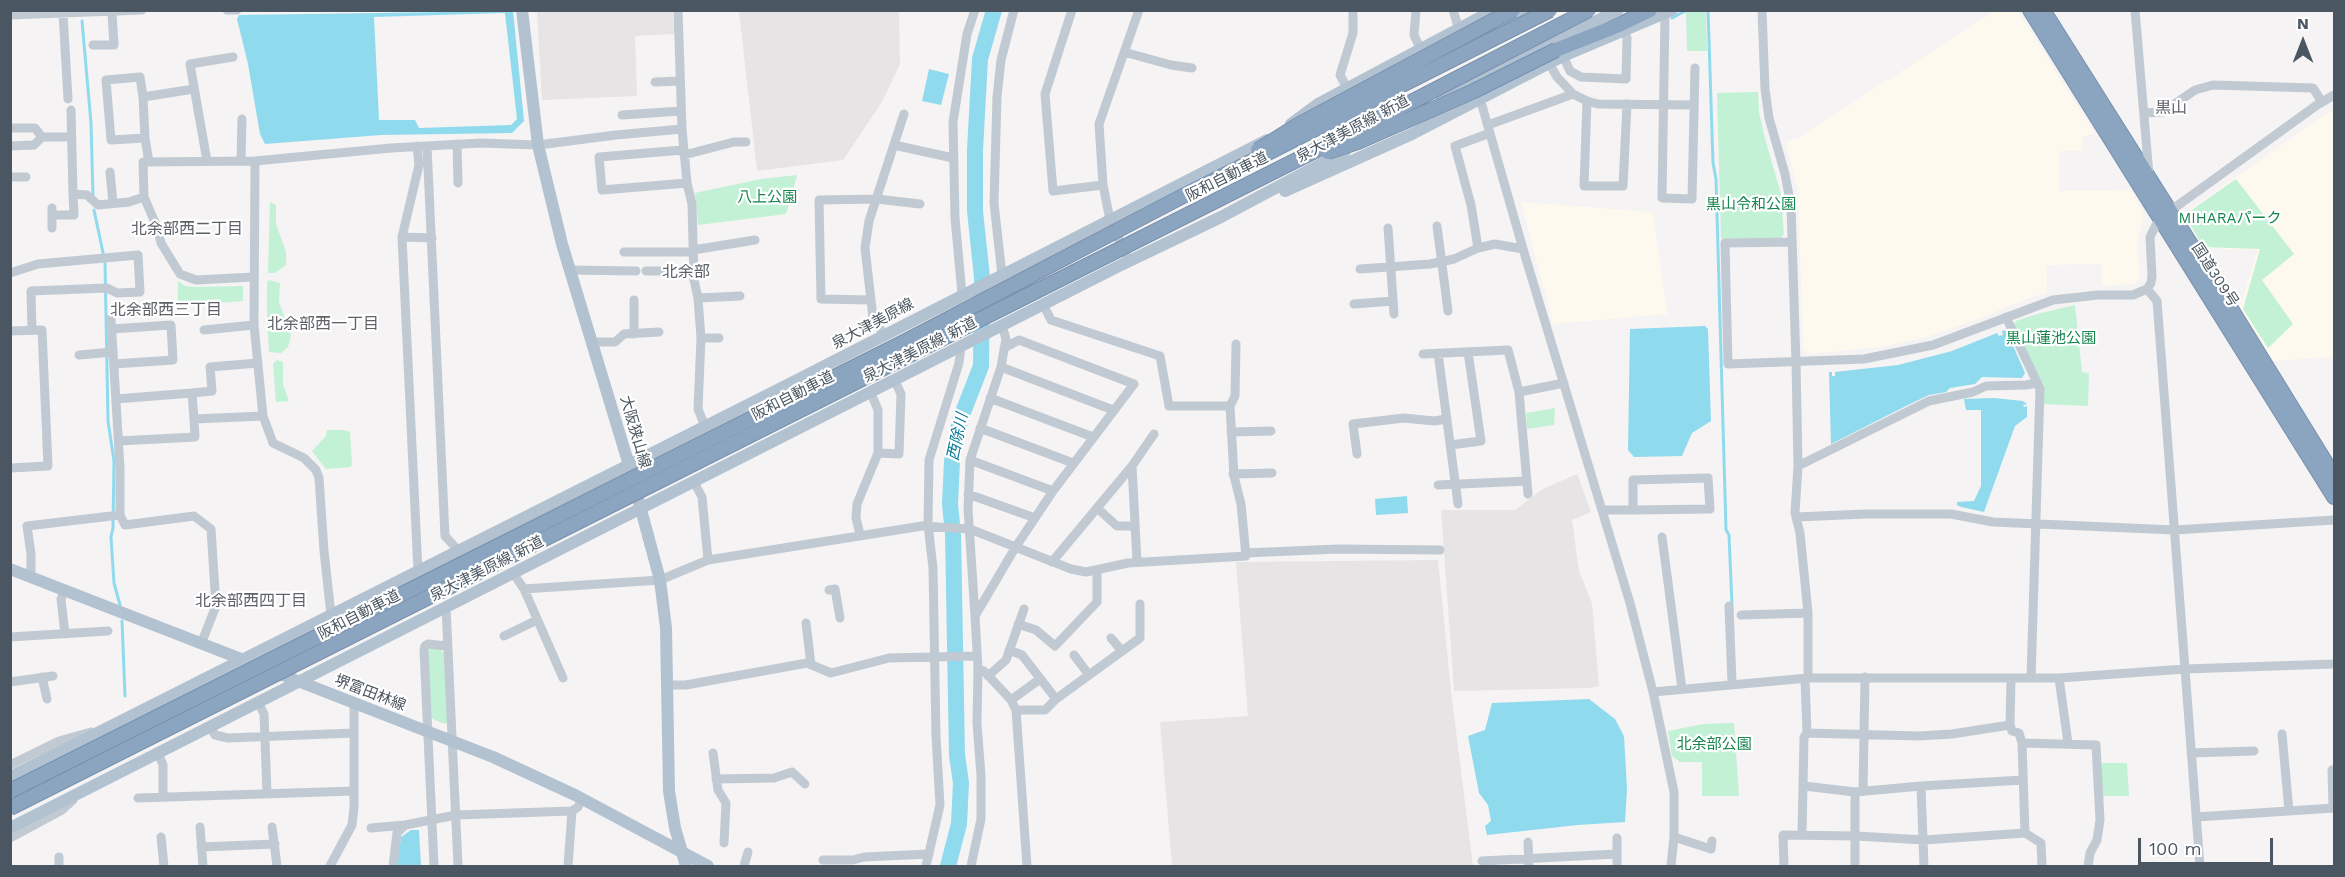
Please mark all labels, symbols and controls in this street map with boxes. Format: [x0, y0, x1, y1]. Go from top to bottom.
north arrow [2273, 12, 2333, 72]
text: N [2297, 14, 2309, 33]
street label: 泉大津美原線 新道 [1294, 92, 1412, 166]
district label: 黒山 [2155, 98, 2187, 118]
street label: 阪和自動車道 [1183, 149, 1271, 205]
park label: 八上公園 [737, 189, 797, 207]
park label: 黒山令和公園 [1706, 196, 1796, 214]
park label: MIHARAパーク [2178, 210, 2282, 228]
district label: 北余部西二丁目 [131, 219, 243, 239]
street label: 国道309号 [2188, 240, 2242, 310]
district label: 北余部 [662, 262, 710, 282]
street label: 泉大津美原線 [829, 295, 917, 353]
district label: 北余部西三丁目 [110, 300, 222, 320]
district label: 北余部西一丁目 [267, 314, 379, 334]
street label: 泉大津美原線 新道 [860, 314, 980, 386]
park label: 黒山蓮池公園 [2006, 330, 2096, 348]
street label: 阪和自動車道 [749, 368, 837, 424]
street label: 大阪狭山線 [616, 393, 654, 471]
water label: 西除川 [944, 412, 972, 462]
street label: 泉大津美原線 新道 [427, 533, 547, 605]
street label: 阪和自動車道 [315, 587, 403, 643]
district label: 北余部西四丁目 [195, 591, 307, 611]
street label: 堺富田林線 [332, 671, 408, 715]
park label: 北余部公園 [1677, 736, 1751, 754]
scale bar [2141, 826, 2276, 864]
text: 100 m [2149, 838, 2202, 859]

